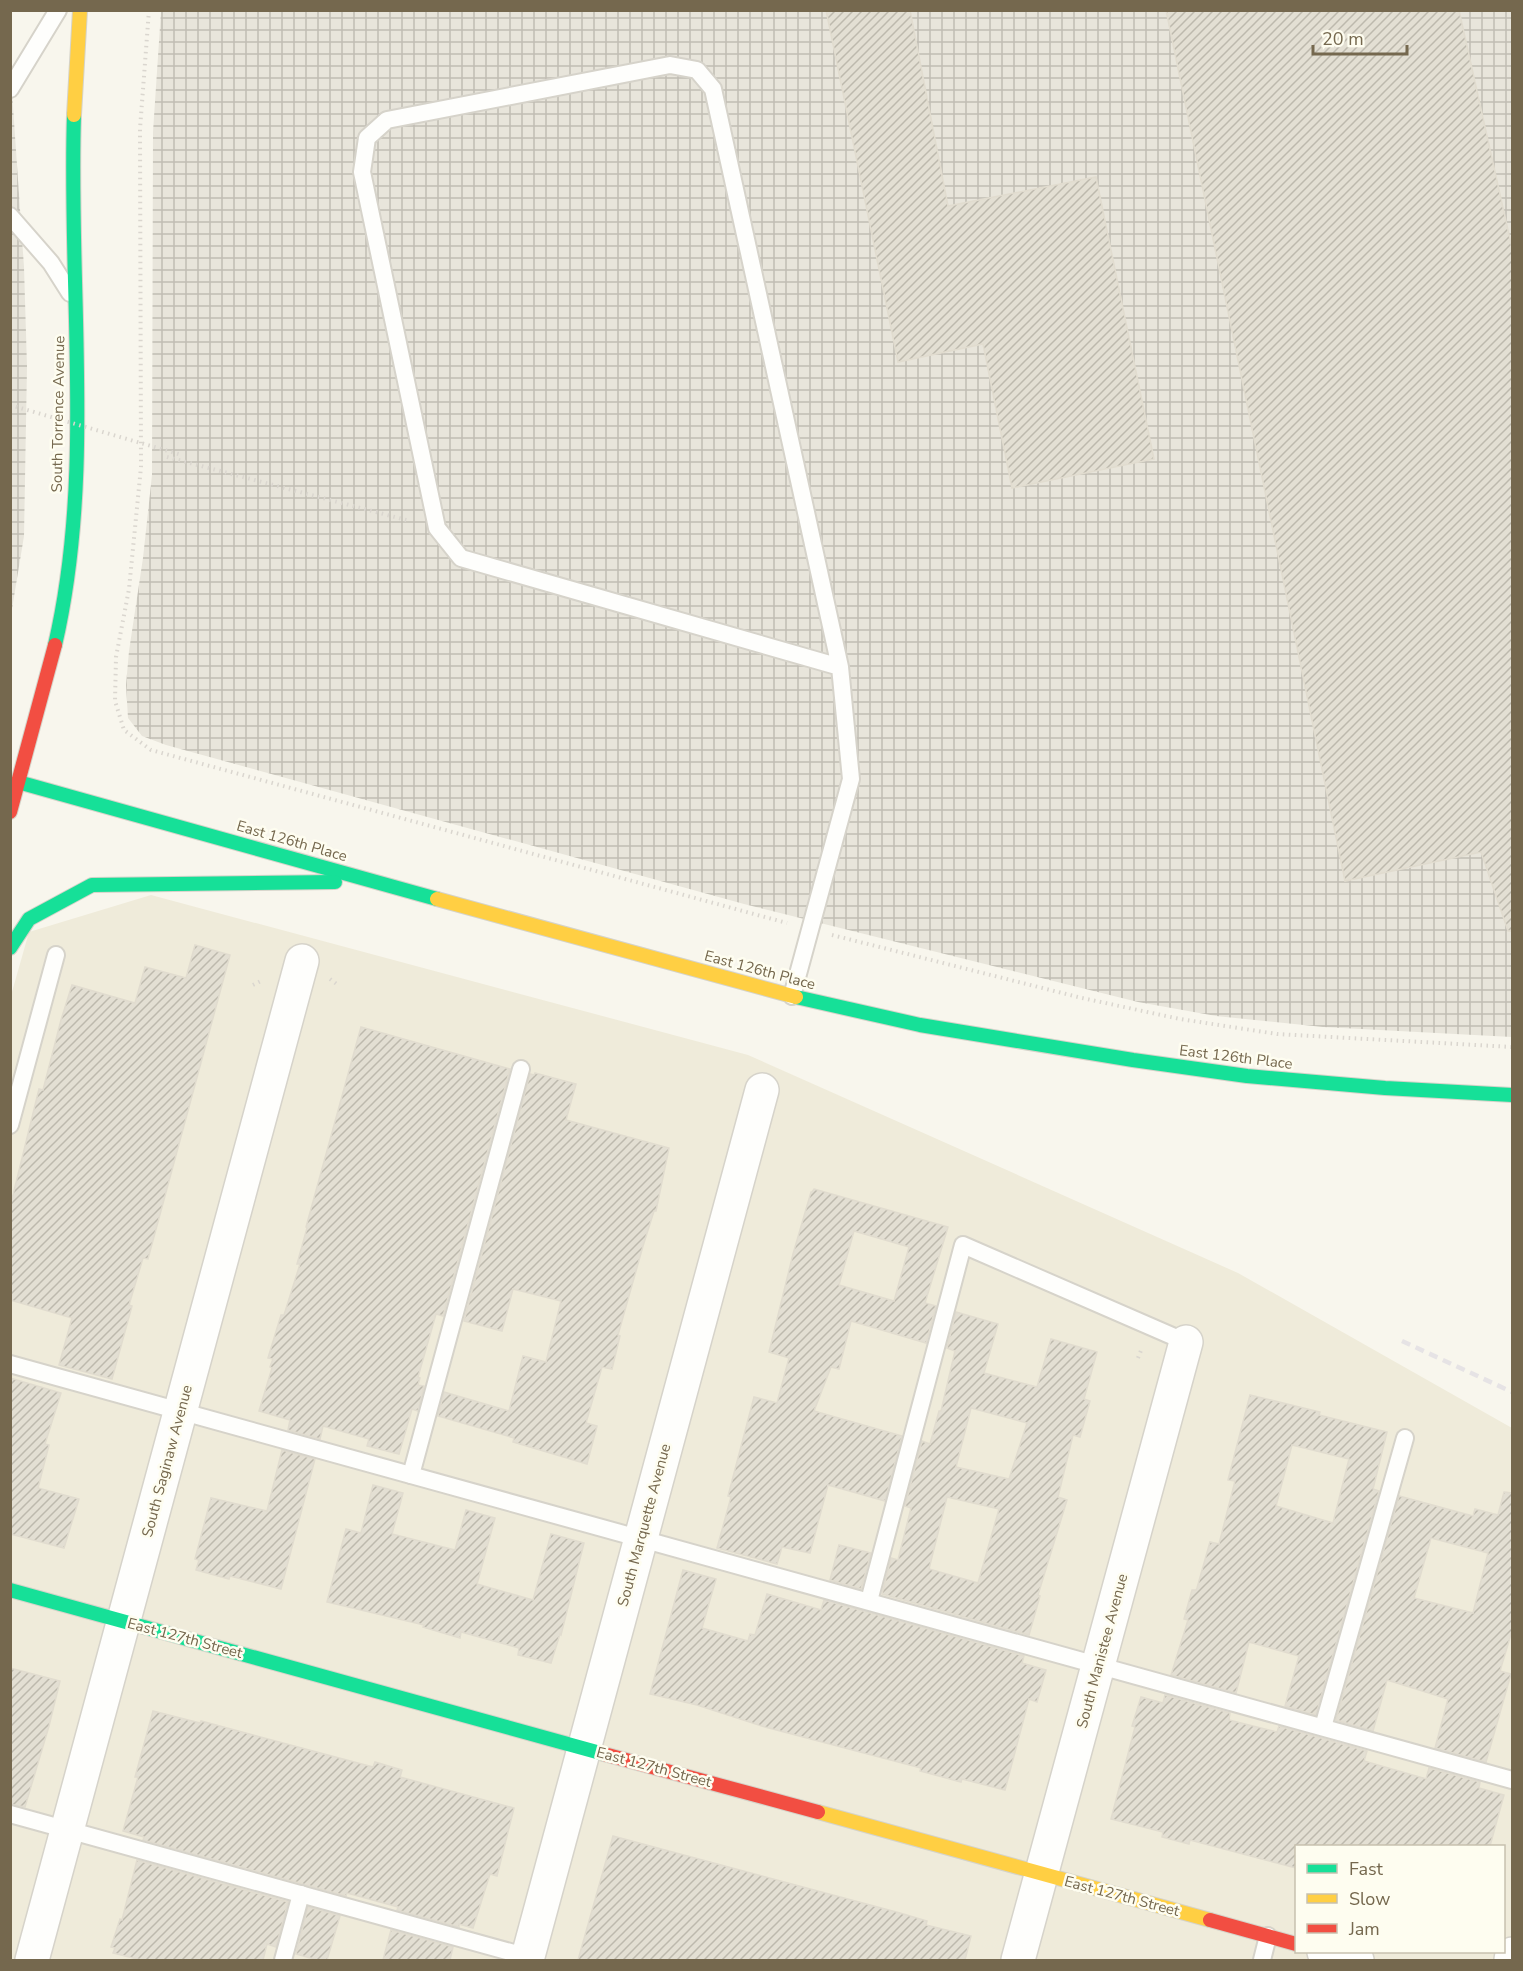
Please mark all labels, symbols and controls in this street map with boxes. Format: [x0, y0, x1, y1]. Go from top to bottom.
scale bar [1313, 18, 1408, 56]
text: 20 m [1322, 27, 1364, 51]
street label: South Torrence Avenue [47, 335, 69, 492]
street label: East 126th Place [234, 816, 350, 866]
street label: East 126th Place [702, 946, 818, 994]
street label: East 126th Place [1178, 1040, 1294, 1074]
street label: South Saginaw Avenue [137, 1383, 197, 1539]
street label: South Marquette Avenue [613, 1441, 675, 1609]
street label: South Manistee Avenue [1072, 1571, 1132, 1731]
street label: East 127th Street [125, 1613, 245, 1663]
street label: East 127th Street [594, 1742, 714, 1792]
legend [1295, 1845, 1505, 1953]
text: Fast [1349, 1857, 1384, 1881]
street label: East 127th Street [1062, 1871, 1182, 1921]
text: Slow [1349, 1887, 1390, 1911]
text: Jam [1348, 1917, 1380, 1941]

